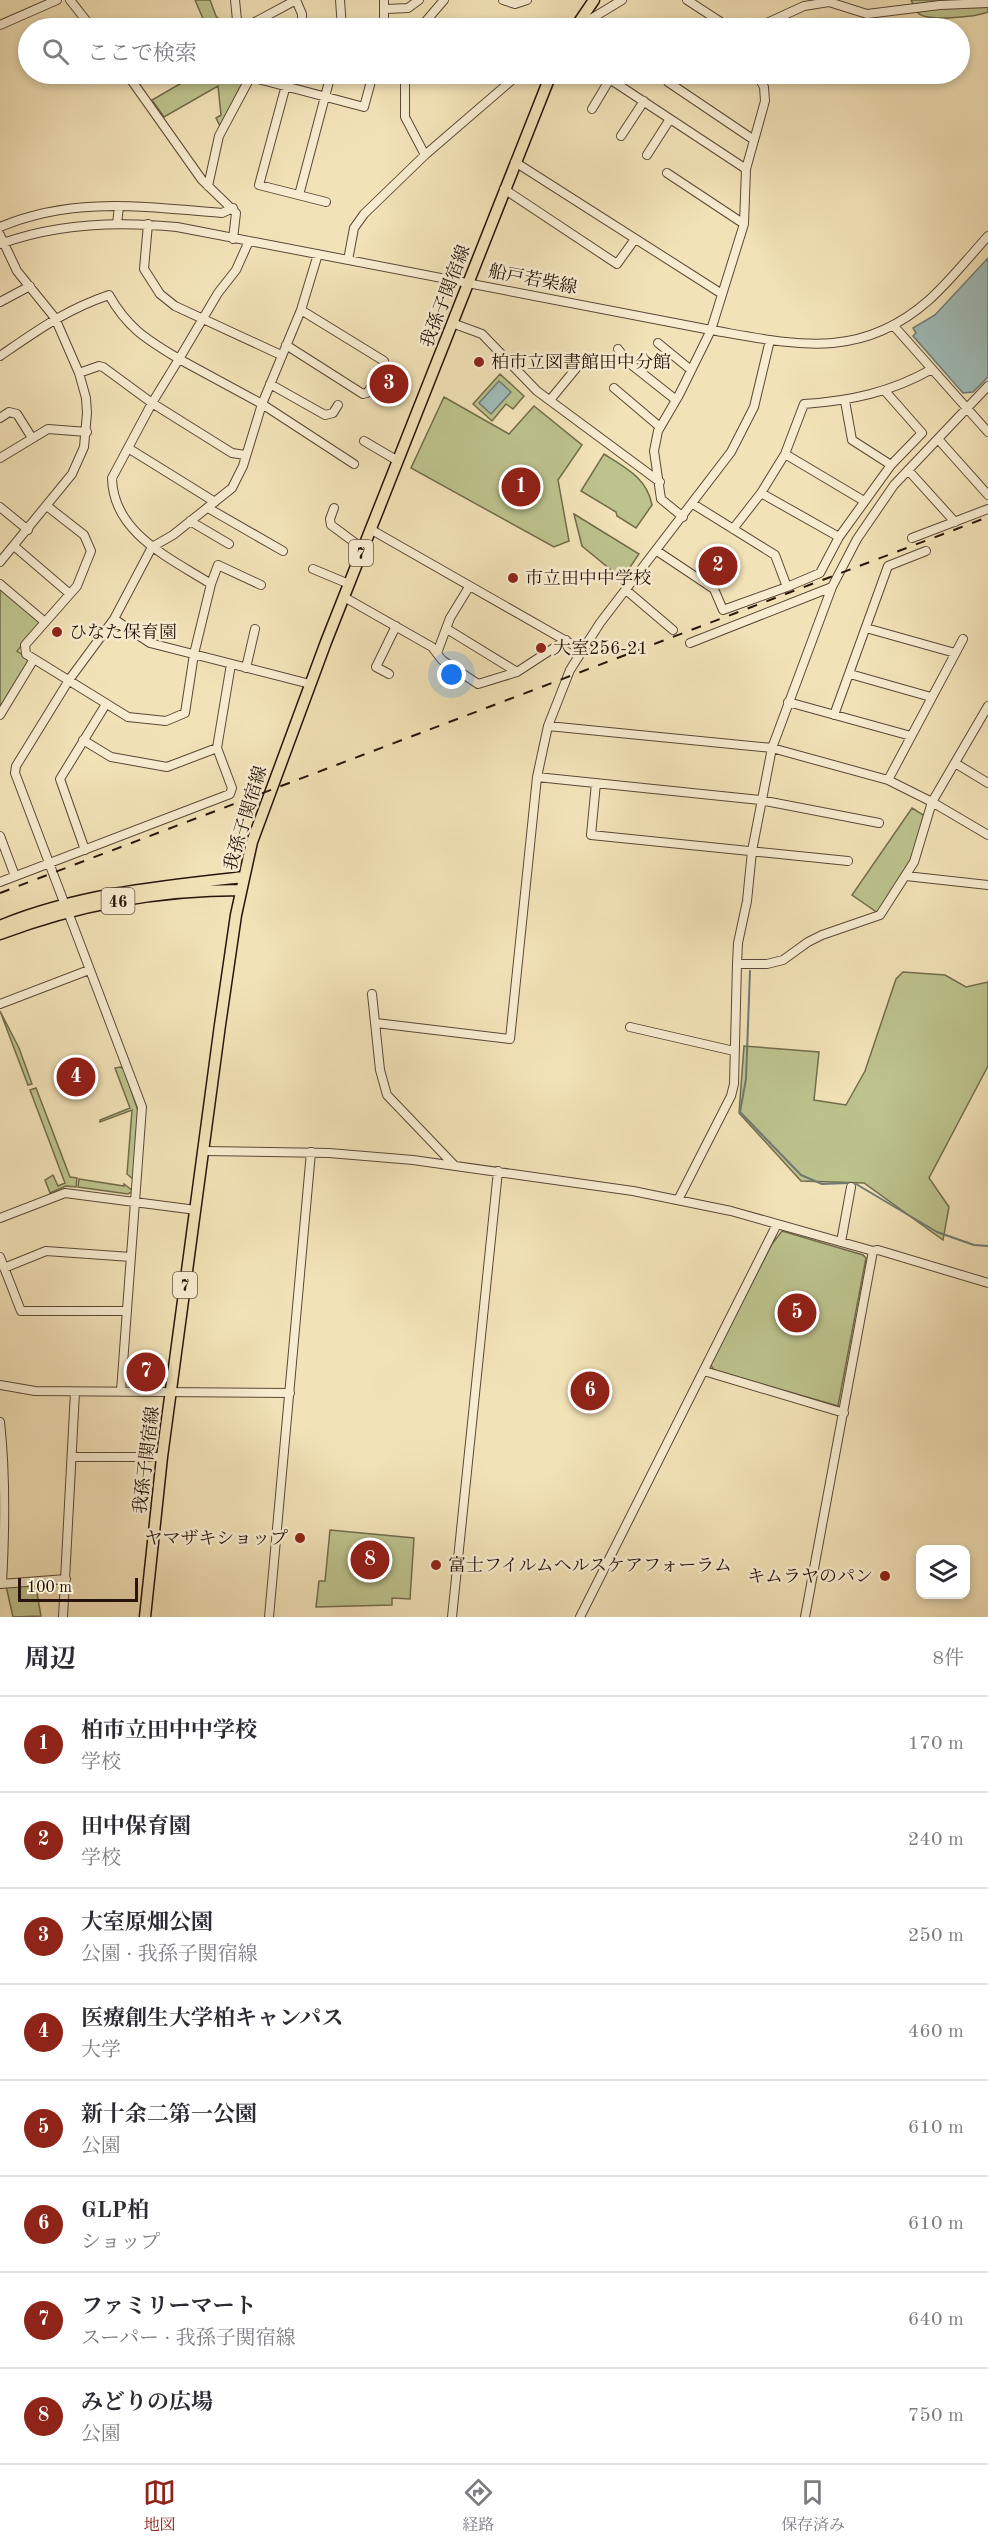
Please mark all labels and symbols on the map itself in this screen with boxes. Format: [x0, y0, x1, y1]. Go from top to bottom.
street label: 我孫子関宿線 [416, 242, 474, 350]
street label: 船戸若柴線 [487, 261, 579, 297]
place label: 柏市立図書館田中分館 [491, 352, 671, 372]
marker: 柏市立図書館田中分館 [472, 355, 486, 369]
pin: 3 [370, 362, 408, 406]
pin: 1 [502, 464, 540, 510]
road number: 7 [349, 540, 373, 566]
pin: 2 [698, 544, 738, 588]
place label: 市立田中中学校 [525, 568, 651, 588]
marker: 市立田中中学校 [506, 571, 520, 585]
place label: ひなた保育園 [69, 622, 177, 642]
marker: ひなた保育園 [50, 625, 64, 639]
place label: 大室256-21 [553, 638, 648, 658]
marker: 大室256-21 [534, 641, 548, 655]
your location [437, 660, 466, 689]
street label: 我孫子関宿線 [220, 763, 270, 873]
road number: 46 [102, 888, 134, 914]
pin: 4 [56, 1054, 96, 1100]
road number: 7 [173, 1272, 197, 1298]
pin: 5 [778, 1290, 816, 1336]
pin: 7 [126, 1350, 166, 1394]
pin: 6 [570, 1368, 610, 1414]
street label: 我孫子関宿線 [129, 1405, 163, 1515]
place label: ヤマザキショップ [145, 1529, 288, 1548]
marker: ヤマザキショップ [293, 1531, 307, 1545]
pin: 8 [350, 1538, 389, 1582]
place label: 富士フイルムヘルスケアフォーラム [448, 1555, 732, 1575]
marker: 富士フイルムヘルスケアフォーラム [429, 1558, 443, 1572]
place label: キムラヤのパン [747, 1568, 873, 1586]
marker: キムラヤのパン [878, 1569, 892, 1583]
scale bar [18, 1575, 138, 1602]

